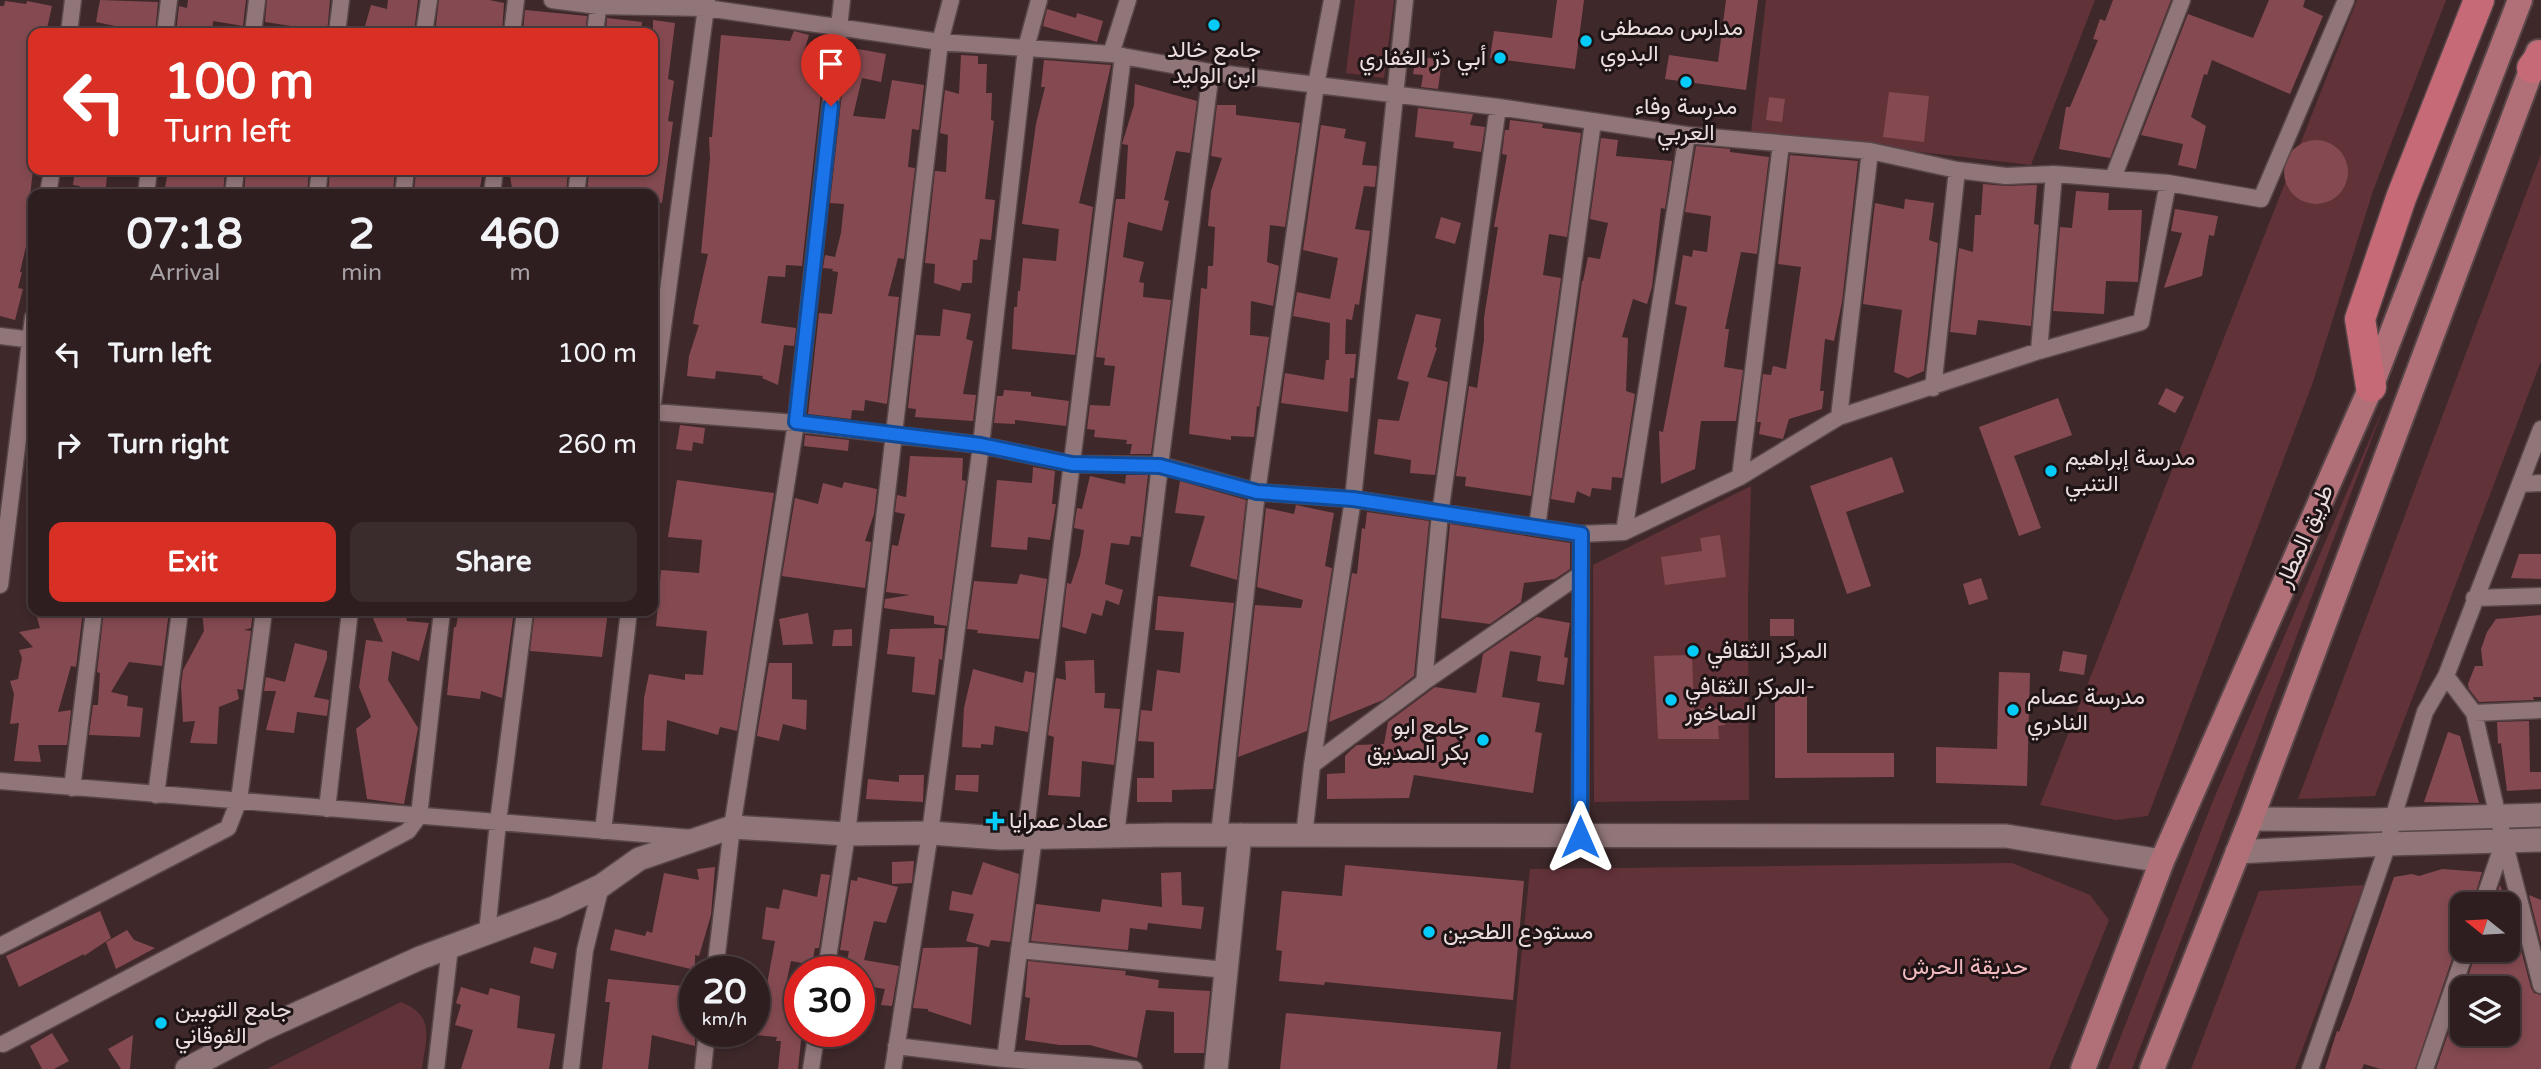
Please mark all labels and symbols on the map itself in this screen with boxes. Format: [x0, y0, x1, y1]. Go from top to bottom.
place label: مدارس مصطفى البدوي [1600, 14, 1743, 72]
marker: جامع خالد ابن الوليد [1206, 17, 1222, 33]
marker: مدارس مصطفى البدوي [1578, 33, 1594, 49]
pin [801, 34, 861, 106]
place label: جامع خالد ابن الوليد [1167, 36, 1261, 90]
place label: أبي ذرّ الغفاري [1359, 44, 1486, 76]
marker: أبي ذرّ الغفاري [1492, 50, 1508, 66]
marker: مدرسة وفاء العربي [1678, 74, 1694, 90]
place label: مدرسة وفاء العربي [1635, 93, 1737, 151]
place label: مدرسة إبراهيم التنبي [2065, 444, 2195, 502]
marker: مدرسة إبراهيم التنبي [2043, 463, 2059, 479]
street label: طريق المطار [2270, 480, 2340, 593]
place label: المركز الثقافي [1707, 637, 1828, 669]
marker: المركز الثقافي [1685, 643, 1701, 659]
place label: المركز الثقافي- الصاخور [1684, 673, 1815, 727]
place label: مدرسة عصام النادري [2027, 683, 2145, 741]
marker: المركز الثقافي- الصاخور [1663, 692, 1679, 708]
marker: مدرسة عصام النادري [2005, 702, 2021, 718]
place label: جامع ابو بكر الصديق [1367, 713, 1469, 767]
marker: جامع ابو بكر الصديق [1475, 732, 1491, 748]
position arrow [1543, 800, 1617, 874]
place label: عماد عمرايا [1009, 807, 1108, 835]
marker: عماد عمرايا [987, 813, 1003, 829]
north arrow [2450, 892, 2520, 962]
place label: مستودع الطحين [1443, 918, 1593, 947]
marker: مستودع الطحين [1421, 924, 1437, 940]
park label: حديقة الحرش [1902, 953, 2028, 981]
speed limit sign: 30 [784, 956, 875, 1047]
place label: جامع التوبين الفوقاني [175, 996, 291, 1054]
marker: جامع التوبين الفوقاني [153, 1015, 169, 1031]

